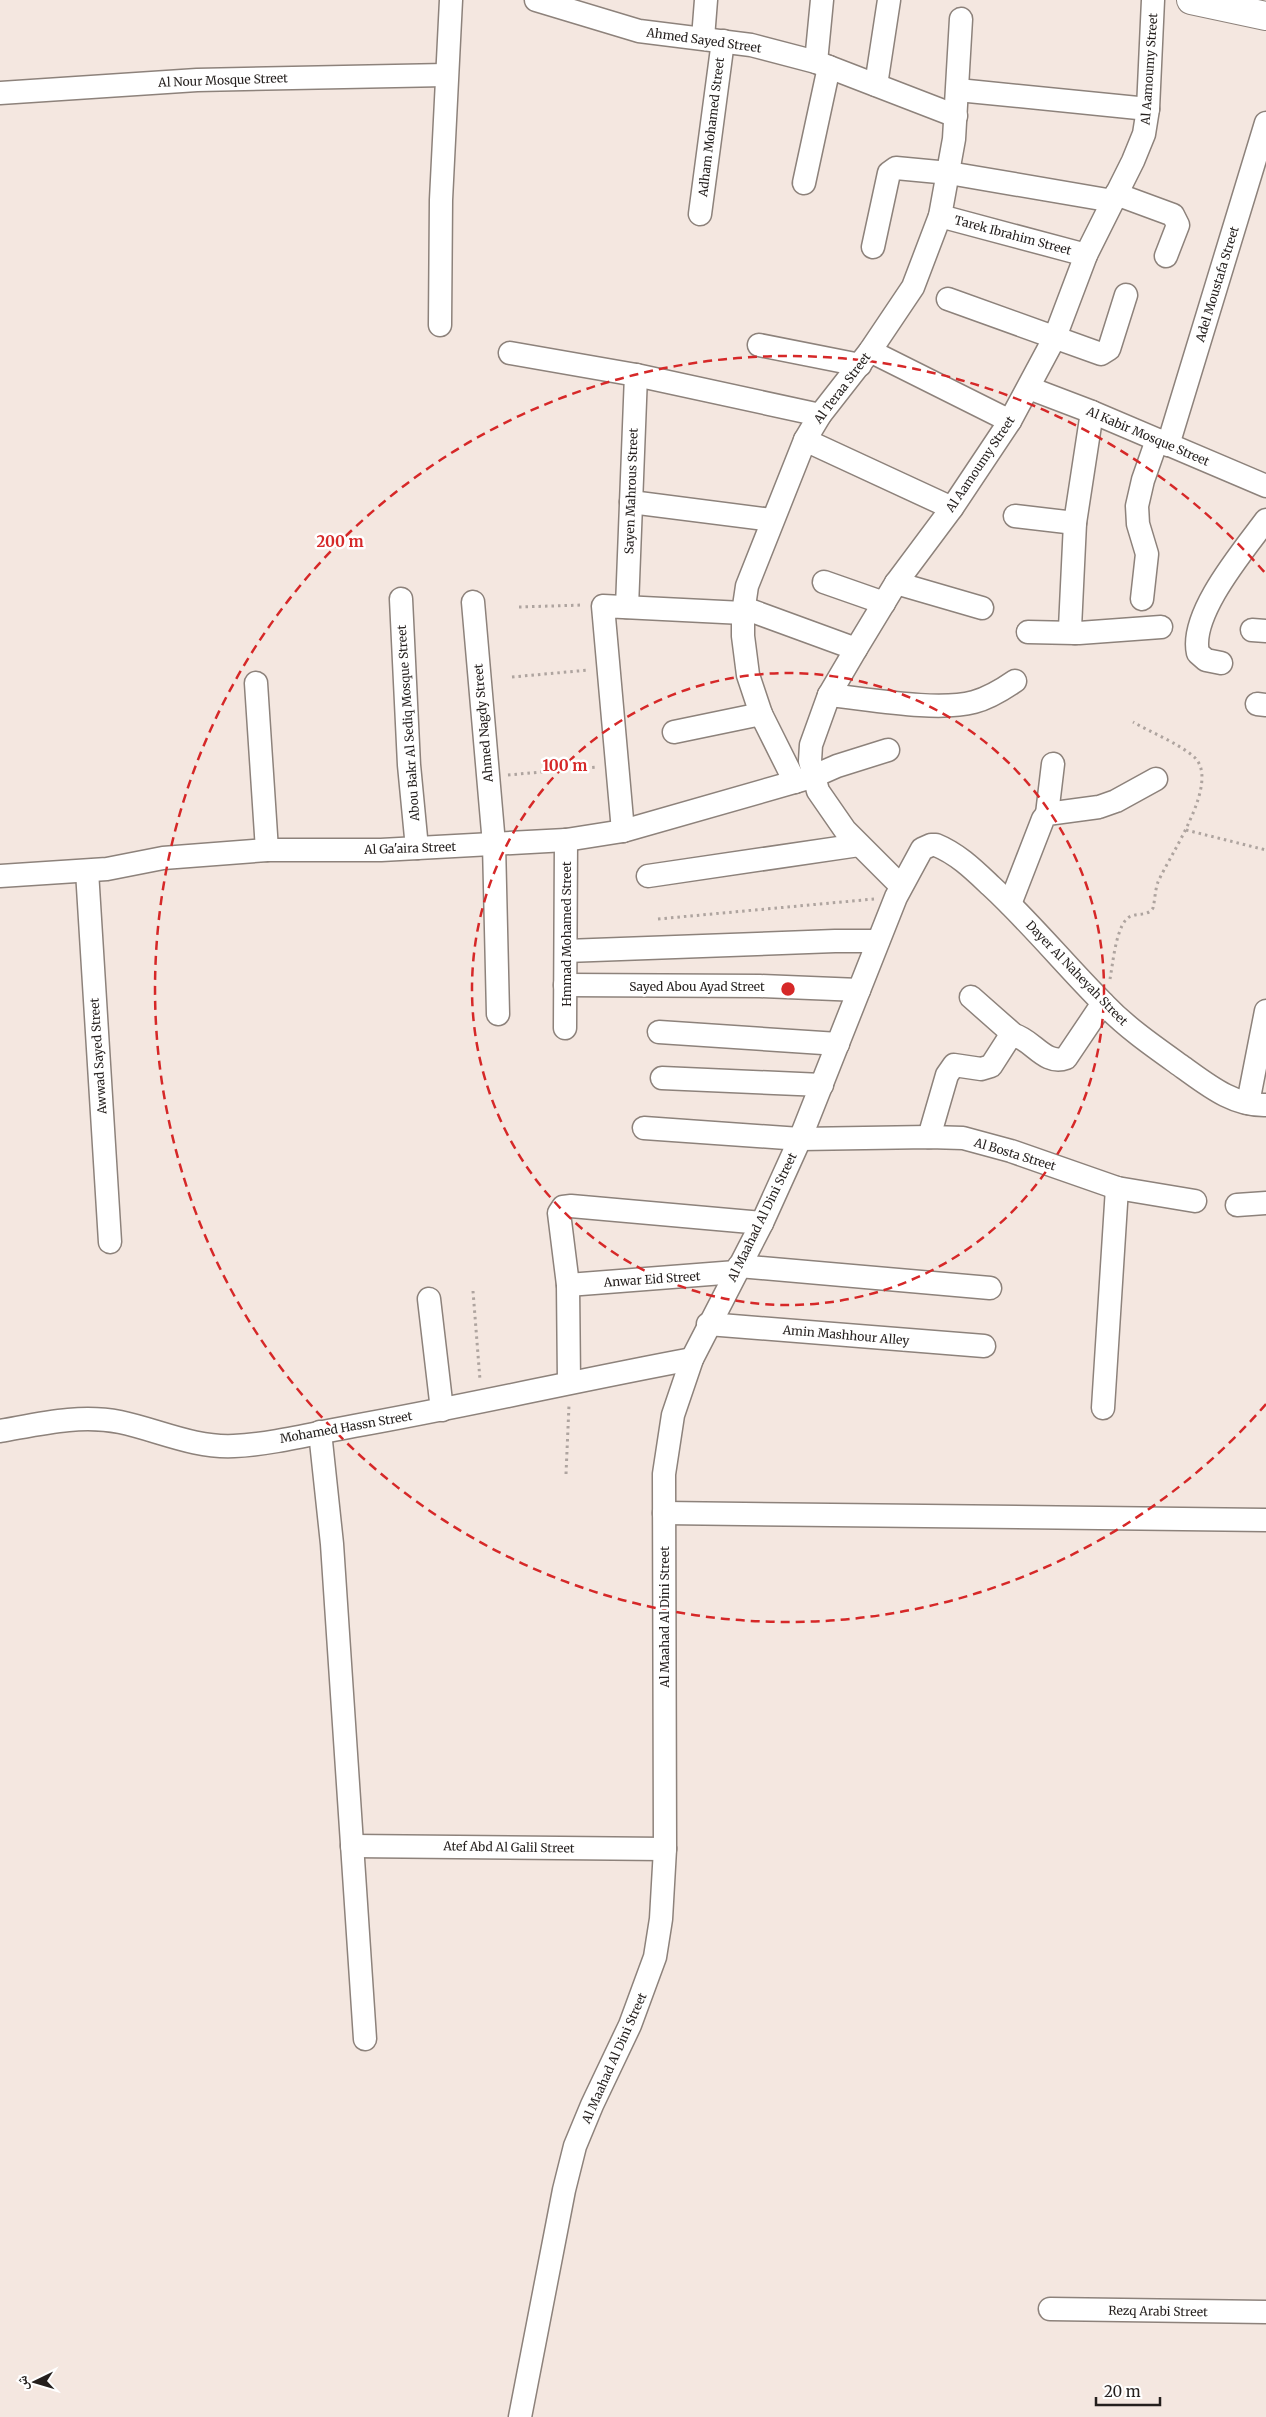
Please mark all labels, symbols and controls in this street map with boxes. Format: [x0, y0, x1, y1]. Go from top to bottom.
street label: Al Aamoumy Street [1138, 12, 1160, 127]
street label: Ahmed Sayed Street [644, 24, 763, 56]
street label: Adham Mohamed Street [695, 56, 727, 199]
street label: Al Nour Mosque Street [157, 70, 288, 90]
street label: Tarek Ibrahim Street [953, 212, 1073, 258]
street label: Adel Moustafa Street [1192, 224, 1242, 345]
street label: Al Teraa Street [810, 349, 874, 427]
street label: Al Kabir Mosque Street [1083, 403, 1212, 469]
street label: Al Aamoumy Street [942, 413, 1018, 516]
street label: Sayen Mahrous Street [621, 427, 641, 554]
text: 200 m [316, 532, 364, 551]
street label: Abou Bakr Al Sediq Mosque Street [394, 624, 422, 823]
street label: Ahmed Nagdy Street [470, 663, 496, 784]
text: 100 m [543, 756, 587, 775]
street label: Al Ga'aira Street [363, 839, 457, 857]
street label: Hmmad Mohamed Street [559, 861, 574, 1007]
street label: Dayer Al Naheyah Street [1023, 917, 1131, 1029]
street label: Sayed Abou Ayad Street [629, 979, 765, 994]
centre of rings [779, 980, 797, 998]
street label: Awwad Sayed Street [86, 997, 110, 1116]
street label: Al Bosta Street [971, 1134, 1058, 1174]
street label: Al Maahad Al Dini Street [724, 1150, 800, 1285]
street label: Anwar Eid Street [602, 1268, 701, 1290]
street label: Amin Mashhour Alley [781, 1322, 910, 1348]
street label: Mohamed Hassn Street [279, 1408, 414, 1446]
street label: Al Maahad Al Dini Street [657, 1546, 672, 1689]
street label: Atef Abd Al Galil Street [442, 1838, 575, 1856]
street label: Al Maahad Al Dini Street [578, 1990, 650, 2127]
street label: Rezq Arabi Street [1108, 2303, 1208, 2319]
north arrow [10, 2357, 60, 2407]
scale bar [1096, 2374, 1160, 2406]
text: ش [12, 2375, 32, 2391]
text: 20 m [1104, 2382, 1141, 2401]

